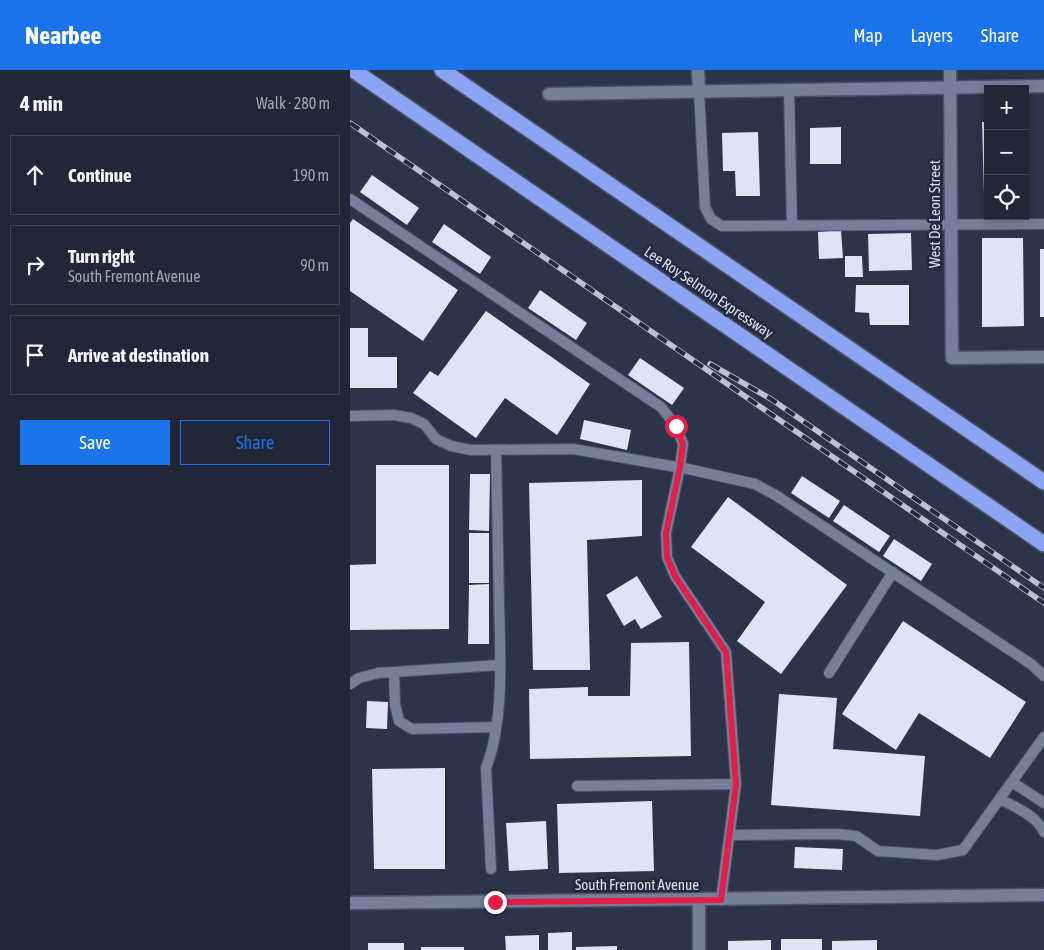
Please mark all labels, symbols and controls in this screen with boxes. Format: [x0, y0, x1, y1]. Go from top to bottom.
text: Nearbee [25, 22, 101, 49]
text: Map [853, 25, 882, 46]
text: Layers [910, 25, 953, 46]
text: Share [981, 25, 1019, 46]
map controls [984, 85, 1029, 220]
button: + [984, 85, 1029, 130]
text: 4 min [20, 91, 63, 115]
text: Walk · 280 m [256, 94, 330, 112]
button: − [984, 130, 1029, 175]
street label: West De Leon Street [926, 160, 943, 268]
icon: ahead [21, 161, 49, 189]
text: Continue [68, 164, 132, 186]
text: 190 m [293, 166, 329, 184]
button: locate [984, 175, 1029, 220]
street label: Lee Roy Selmon Expressway [641, 243, 777, 341]
text: Turn right [68, 245, 135, 267]
icon: right [21, 251, 49, 279]
text: 90 m [300, 256, 329, 274]
text: South Fremont Avenue [68, 267, 201, 285]
icon: arrive [21, 341, 49, 369]
text: Arrive at destination [68, 344, 209, 366]
route start [665, 415, 688, 438]
button: Save [20, 420, 170, 465]
button: Share [180, 420, 330, 465]
street label: South Fremont Avenue [575, 876, 699, 893]
route end [484, 891, 507, 914]

